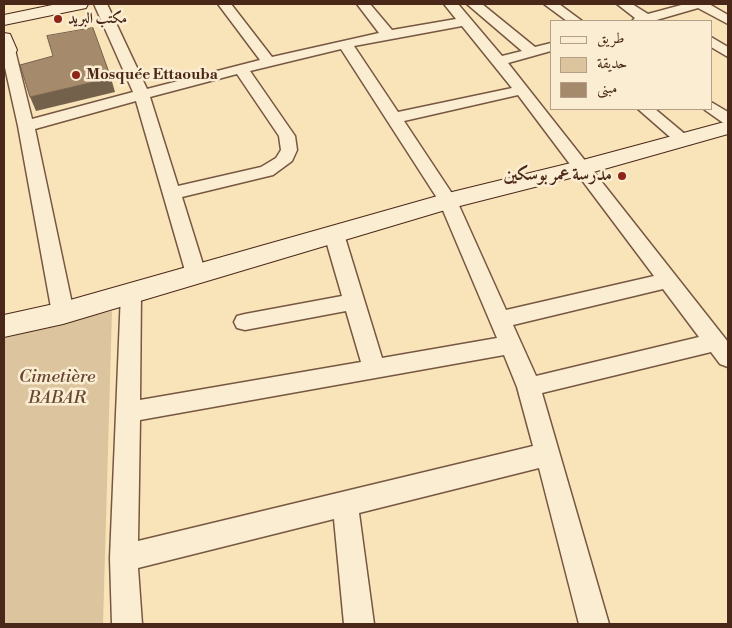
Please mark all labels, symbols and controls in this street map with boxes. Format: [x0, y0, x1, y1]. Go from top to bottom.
place label: مكتب البريد [68, 10, 127, 28]
marker: مكتب البريد [52, 13, 64, 25]
legend [550, 20, 712, 110]
text: طريق [597, 29, 624, 48]
text: حديقة [597, 54, 627, 73]
place label: Mosquée Ettaouba [86, 66, 218, 84]
marker: Mosquée Ettaouba [70, 69, 82, 81]
text: مبنى [597, 79, 617, 98]
place label: مدرسة عمر بوسكين [504, 165, 612, 187]
marker: مدرسة عمر بوسكين [616, 170, 628, 182]
park label: Cimetière BABAR [19, 367, 95, 409]

